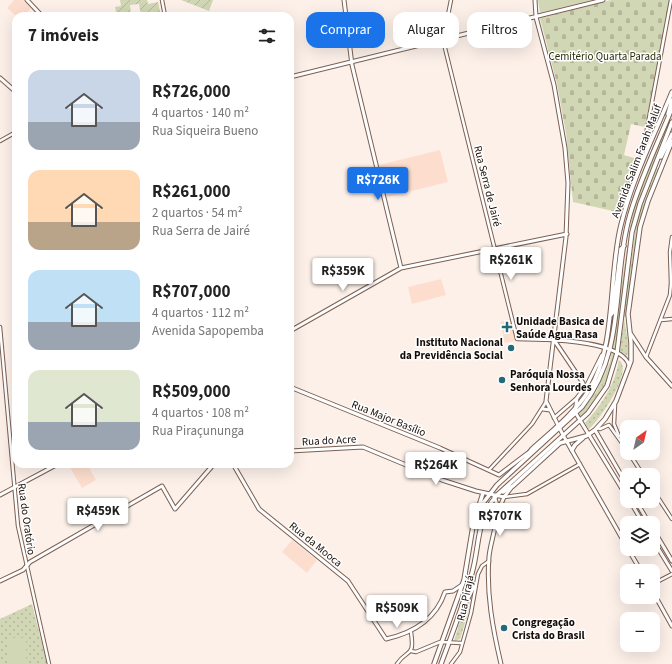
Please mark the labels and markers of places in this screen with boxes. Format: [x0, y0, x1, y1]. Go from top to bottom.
pin: R$726K [345, 167, 411, 201]
pin: R$261K [478, 247, 544, 281]
pin: R$359K [310, 258, 376, 292]
place label: Unidade Basica de Saúde Agua Rasa [516, 314, 605, 342]
marker: Unidade Basica de Saúde Agua Rasa [501, 321, 513, 333]
place label: Instituto Nacional da Previdência Social [400, 335, 504, 363]
marker: Instituto Nacional da Previdência Social [506, 343, 516, 353]
place label: Paróquia Nossa Senhora Lourdes [510, 367, 592, 395]
marker: Paróquia Nossa Senhora Lourdes [497, 375, 507, 385]
pin: R$264K [403, 452, 469, 486]
pin: R$459K [65, 498, 131, 532]
pin: R$707K [467, 503, 533, 537]
pin: R$509K [364, 595, 430, 629]
place label: Congregação Crista do Brasil [512, 615, 585, 643]
marker: Congregação Crista do Brasil [499, 623, 509, 633]

